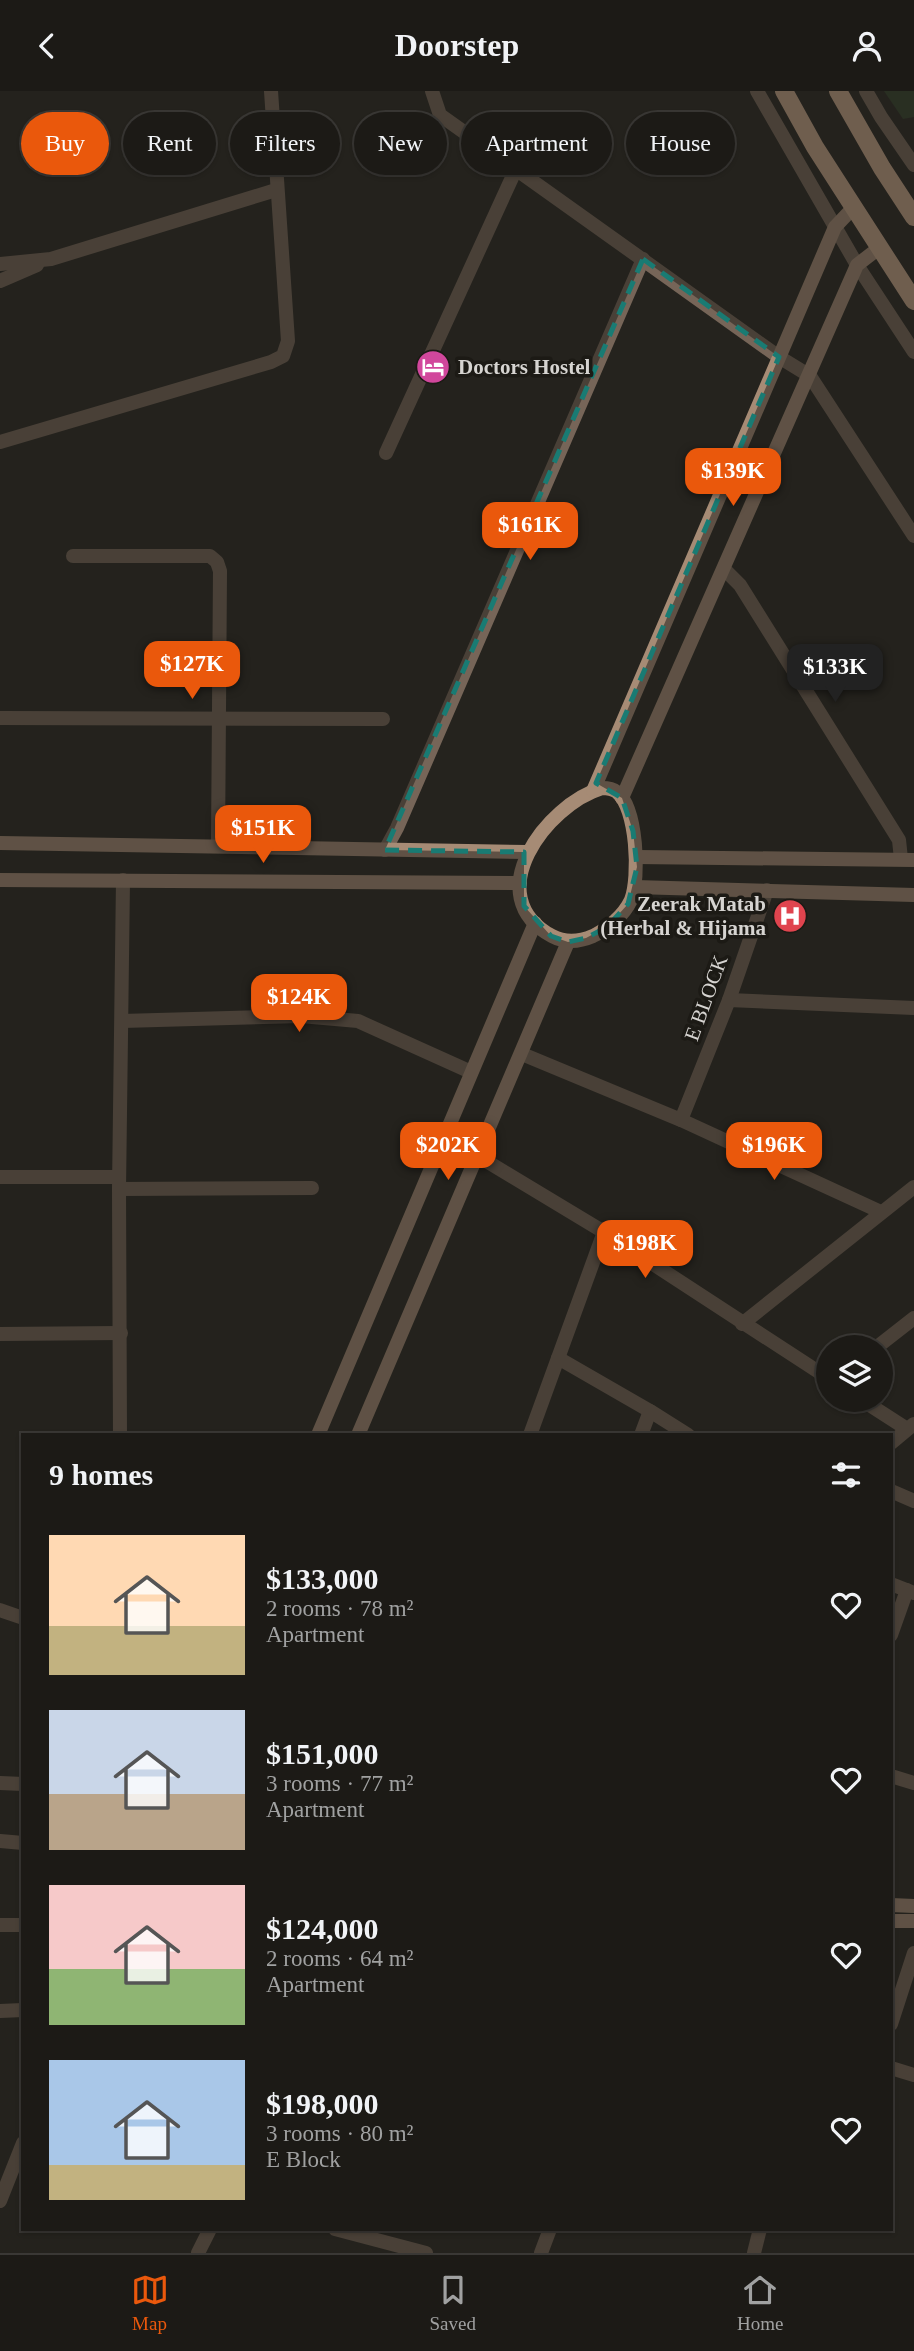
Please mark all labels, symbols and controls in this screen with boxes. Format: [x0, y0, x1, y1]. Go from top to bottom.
icon: back [28, 27, 66, 65]
text: Doorstep [395, 27, 519, 63]
icon: person [848, 27, 886, 65]
chip: Buy [21, 112, 109, 175]
chip: Rent [123, 112, 216, 175]
chip: Filters [230, 112, 340, 175]
chip: New [354, 112, 447, 175]
chip: Apartment [461, 112, 612, 175]
chip: House [626, 112, 735, 175]
hotel icon: Doctors Hostel [414, 348, 452, 386]
place label: Doctors Hostel [458, 355, 591, 379]
pin: $139K [684, 449, 782, 508]
text: $139K [701, 458, 765, 483]
pin: $161K [481, 503, 579, 562]
text: $161K [498, 512, 562, 537]
pin: $127K [143, 641, 241, 701]
pin: $133K [786, 645, 884, 704]
text: $127K [160, 651, 224, 676]
text: $133K [803, 654, 867, 679]
pin: $151K [214, 805, 312, 865]
text: $151K [231, 815, 295, 840]
place label: Zeerak Matab (Herbal & Hijama [600, 892, 766, 940]
hospital icon: Zeerak Matab (Herbal & Hijama [771, 897, 809, 935]
street label: E BLOCK [679, 952, 733, 1044]
pin: $124K [250, 975, 348, 1034]
text: $124K [267, 984, 331, 1009]
pin: $202K [399, 1123, 497, 1182]
pin: $196K [725, 1123, 823, 1182]
text: $202K [416, 1132, 480, 1157]
text: $196K [742, 1132, 806, 1157]
pin: $198K [596, 1221, 694, 1280]
text: $198K [613, 1230, 677, 1255]
map controls [816, 1335, 893, 1412]
button: layers [816, 1335, 893, 1412]
icon: filters [827, 1456, 865, 1494]
text: 9 homes [49, 1458, 153, 1491]
text: $133,000 [266, 1562, 379, 1595]
icon: home [105, 1563, 189, 1647]
icon: heart [827, 1586, 865, 1624]
text: 2 rooms · 78 m² [266, 1596, 413, 1621]
text: Apartment [266, 1622, 364, 1647]
text: $151,000 [266, 1737, 379, 1770]
icon: home [105, 1738, 189, 1822]
icon: heart [827, 1761, 865, 1799]
text: 3 rooms · 77 m² [266, 1771, 413, 1796]
text: Apartment [266, 1797, 364, 1822]
text: $124,000 [266, 1912, 379, 1945]
icon: home [105, 1913, 189, 1997]
icon: heart [827, 1936, 865, 1974]
text: 2 rooms · 64 m² [266, 1946, 413, 1971]
text: Apartment [266, 1972, 364, 1997]
text: $198,000 [266, 2087, 379, 2120]
icon: home [105, 2088, 189, 2172]
icon: heart [827, 2111, 865, 2149]
text: 3 rooms · 80 m² [266, 2121, 413, 2146]
text: E Block [266, 2147, 341, 2172]
tab: Map [131, 2271, 169, 2335]
tab: Saved [430, 2271, 476, 2335]
tab: Home [737, 2271, 783, 2335]

